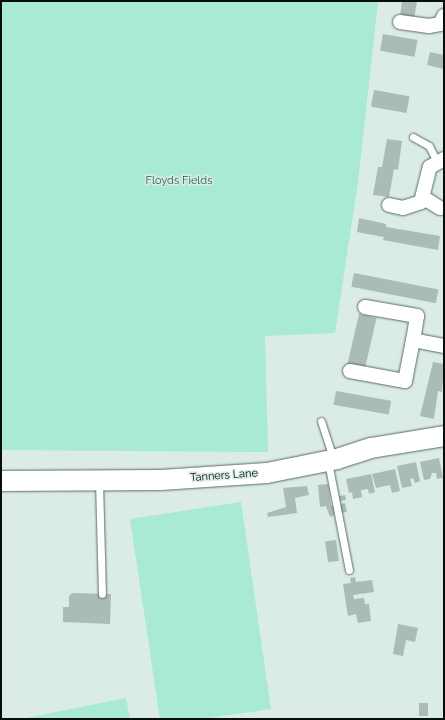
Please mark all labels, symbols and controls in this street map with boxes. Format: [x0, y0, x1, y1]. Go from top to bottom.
park label: Floyds Fields [145, 174, 213, 188]
street label: Tanners Lane [190, 467, 258, 485]

